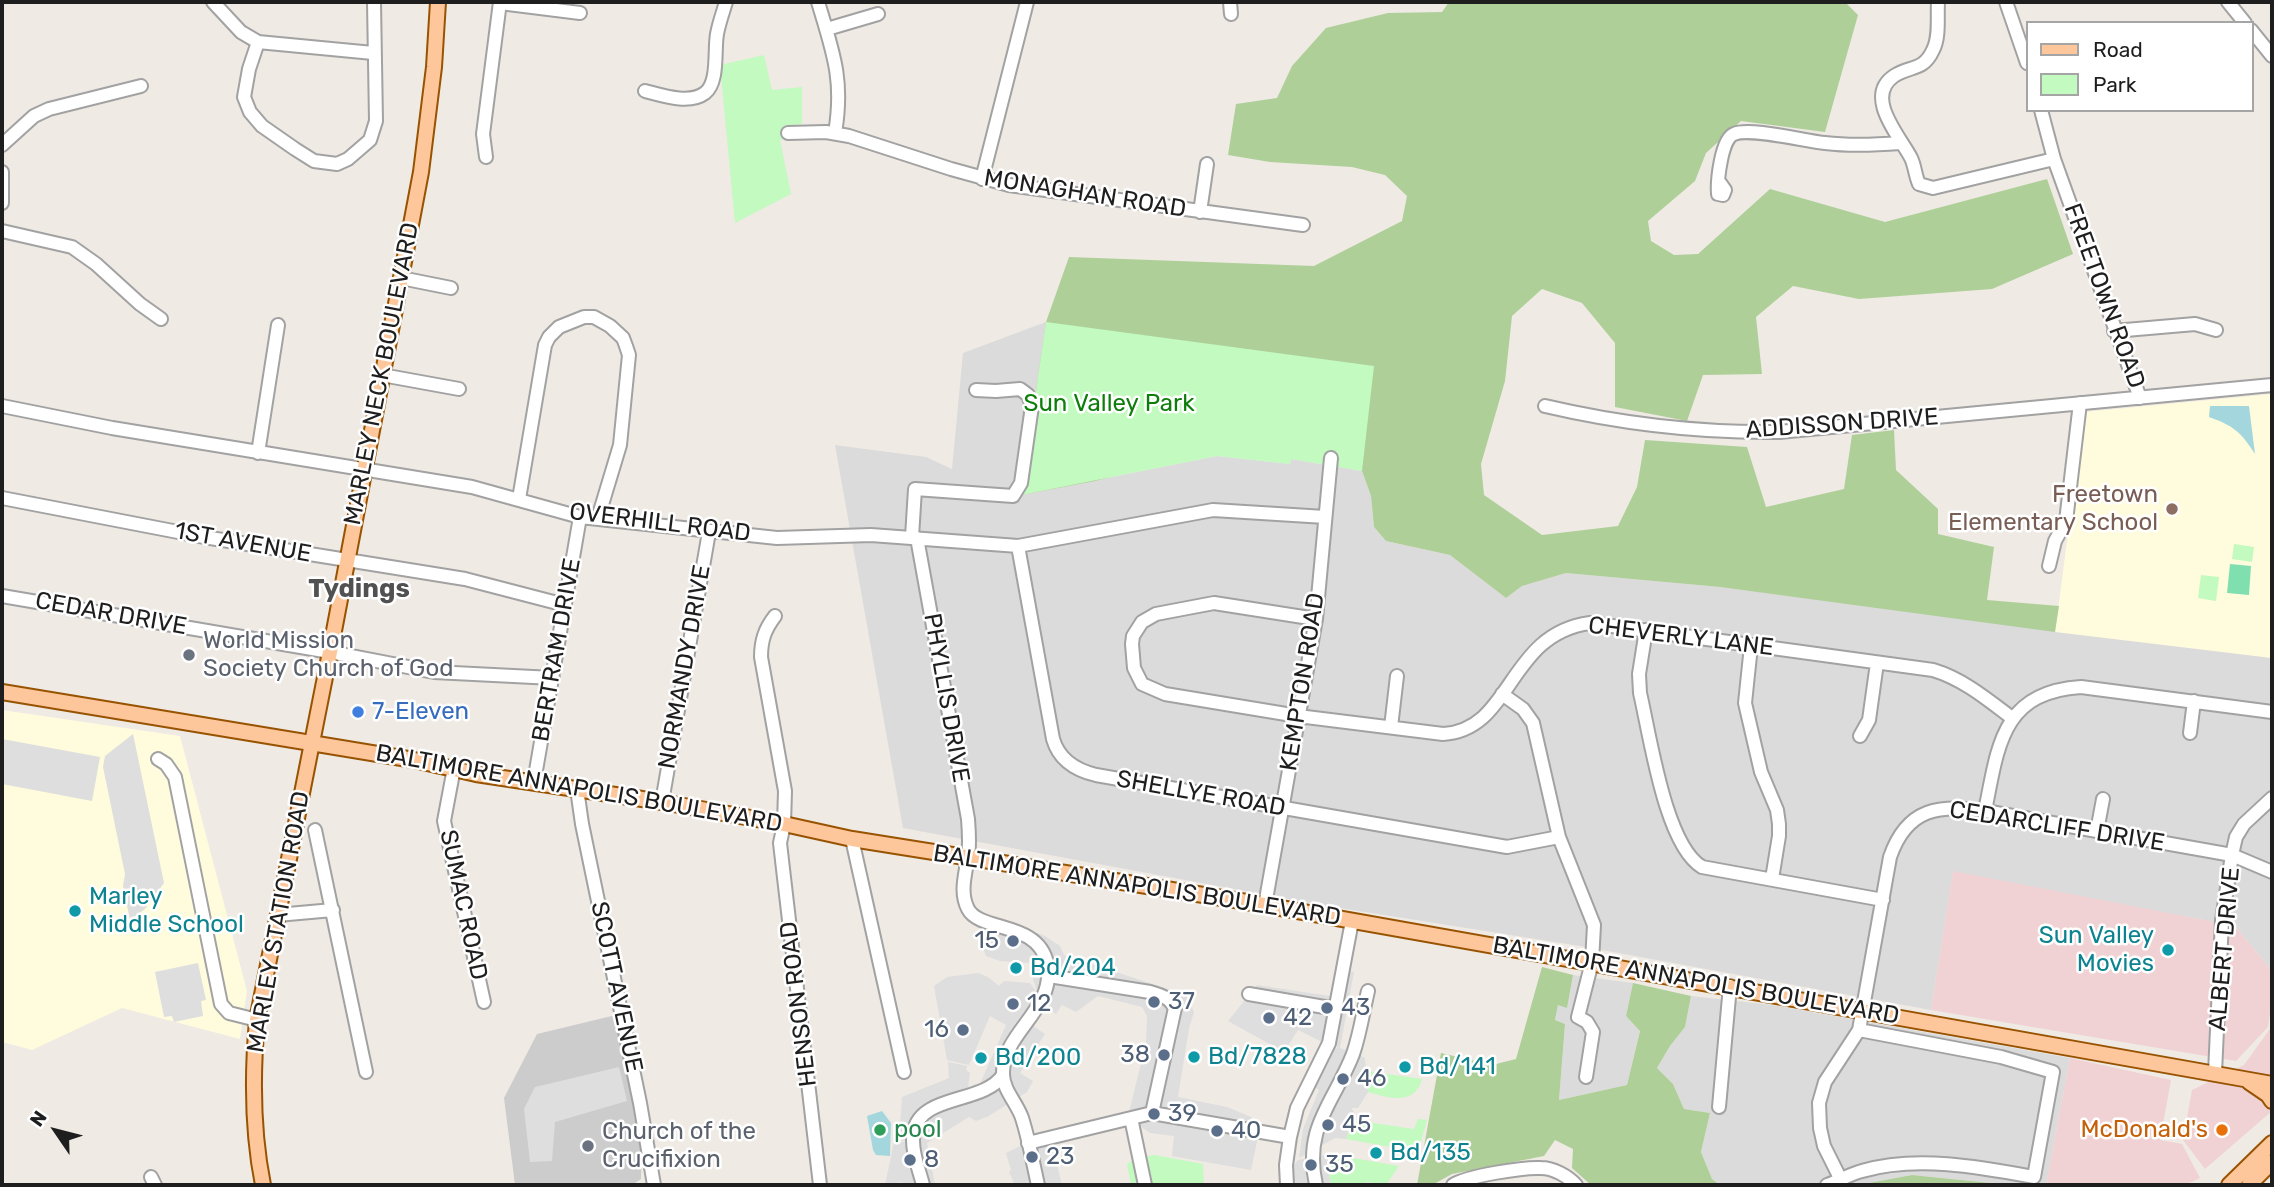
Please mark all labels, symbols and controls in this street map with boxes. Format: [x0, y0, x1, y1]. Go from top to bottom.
legend [2025, 21, 2253, 112]
text: Road [2093, 37, 2143, 62]
text: Park [2093, 72, 2137, 97]
street label: MONAGHAN ROAD [982, 164, 1188, 224]
street label: FREETOWN ROAD [2057, 200, 2151, 392]
street label: MARLEY NECK BOULEVARD [339, 220, 425, 528]
park label: Sun Valley Park [1023, 390, 1195, 418]
street label: ADDISSON DRIVE [1745, 403, 1939, 445]
place label: Freetown Elementary School [1948, 481, 2158, 537]
street label: OVERHILL ROAD [568, 498, 752, 548]
marker: Freetown Elementary School [2164, 501, 2180, 517]
street label: 1ST AVENUE [173, 517, 313, 569]
street label: BERTRAM DRIVE [527, 556, 587, 744]
street label: NORMANDY DRIVE [653, 563, 717, 771]
district label: Tydings [308, 573, 410, 605]
street label: CEDAR DRIVE [33, 586, 189, 642]
street label: KEMPTON ROAD [1275, 591, 1331, 773]
street label: PHYLLIS DRIVE [917, 611, 975, 785]
street label: CHEVERLY LANE [1587, 611, 1775, 663]
place label: World Mission Society Church of God [203, 627, 453, 683]
marker: World Mission Society Church of God [181, 647, 197, 663]
place label: 7-Eleven [372, 698, 469, 726]
marker: 7-Eleven [350, 704, 366, 720]
street label: BALTIMORE ANNAPOLIS BOULEVARD [373, 739, 785, 839]
street label: SHELLYE ROAD [1114, 765, 1288, 823]
street label: MARLEY STATION ROAD [242, 789, 316, 1055]
street label: CEDARCLIFF DRIVE [1947, 796, 2167, 858]
street label: SUMAC ROAD [433, 827, 493, 983]
street label: BALTIMORE ANNAPOLIS BOULEVARD [931, 840, 1343, 932]
street label: ALBERT DRIVE [2203, 866, 2247, 1032]
place label: Marley Middle School [89, 883, 244, 939]
street label: SCOTT AVENUE [584, 899, 648, 1075]
marker: Marley Middle School [67, 903, 83, 919]
street label: HENSON ROAD [775, 920, 823, 1088]
place label: Sun Valley Movies [2039, 922, 2154, 978]
place label: 15 [974, 927, 999, 955]
street label: BALTIMORE ANNAPOLIS BOULEVARD [1490, 931, 1902, 1031]
marker: 15 [1005, 933, 1021, 949]
marker: Sun Valley Movies [2160, 942, 2176, 958]
place label: Bd/204 [1030, 954, 1116, 982]
marker: Bd/204 [1008, 960, 1024, 976]
place label: 37 [1168, 988, 1195, 1016]
place label: 12 [1027, 990, 1051, 1018]
marker: 37 [1146, 994, 1162, 1010]
place label: 43 [1341, 994, 1370, 1022]
marker: 12 [1005, 996, 1021, 1012]
marker: 43 [1319, 1000, 1335, 1016]
place label: 42 [1283, 1004, 1312, 1032]
marker: 42 [1261, 1010, 1277, 1026]
place label: 16 [924, 1016, 949, 1044]
marker: 16 [955, 1022, 971, 1038]
place label: 38 [1120, 1041, 1150, 1069]
place label: Bd/7828 [1208, 1043, 1307, 1071]
place label: Bd/200 [995, 1044, 1081, 1072]
marker: 38 [1156, 1047, 1172, 1063]
marker: Bd/7828 [1186, 1049, 1202, 1065]
marker: Bd/200 [973, 1050, 989, 1066]
place label: Bd/141 [1419, 1053, 1496, 1081]
marker: Bd/141 [1397, 1059, 1413, 1075]
place label: 46 [1357, 1065, 1386, 1093]
marker: 46 [1335, 1071, 1351, 1087]
north arrow [21, 1096, 91, 1166]
place label: 39 [1168, 1100, 1197, 1128]
text: N [25, 1106, 52, 1131]
marker: 39 [1146, 1106, 1162, 1122]
place label: 45 [1342, 1111, 1371, 1139]
place label: pool [894, 1116, 942, 1144]
place label: McDonald's [2081, 1116, 2208, 1144]
place label: 40 [1231, 1117, 1261, 1145]
marker: 45 [1320, 1117, 1336, 1133]
place label: Church of the Crucifixion [602, 1118, 756, 1174]
marker: pool [872, 1122, 888, 1138]
marker: McDonald's [2214, 1122, 2230, 1138]
marker: 40 [1209, 1123, 1225, 1139]
marker: Church of the Crucifixion [580, 1138, 596, 1154]
place label: Bd/135 [1390, 1139, 1471, 1167]
place label: 23 [1046, 1143, 1075, 1171]
marker: Bd/135 [1368, 1145, 1384, 1161]
place label: 8 [924, 1146, 939, 1174]
marker: 23 [1024, 1149, 1040, 1165]
place label: 35 [1325, 1151, 1354, 1179]
marker: 8 [902, 1152, 918, 1168]
marker: 35 [1303, 1157, 1319, 1173]

